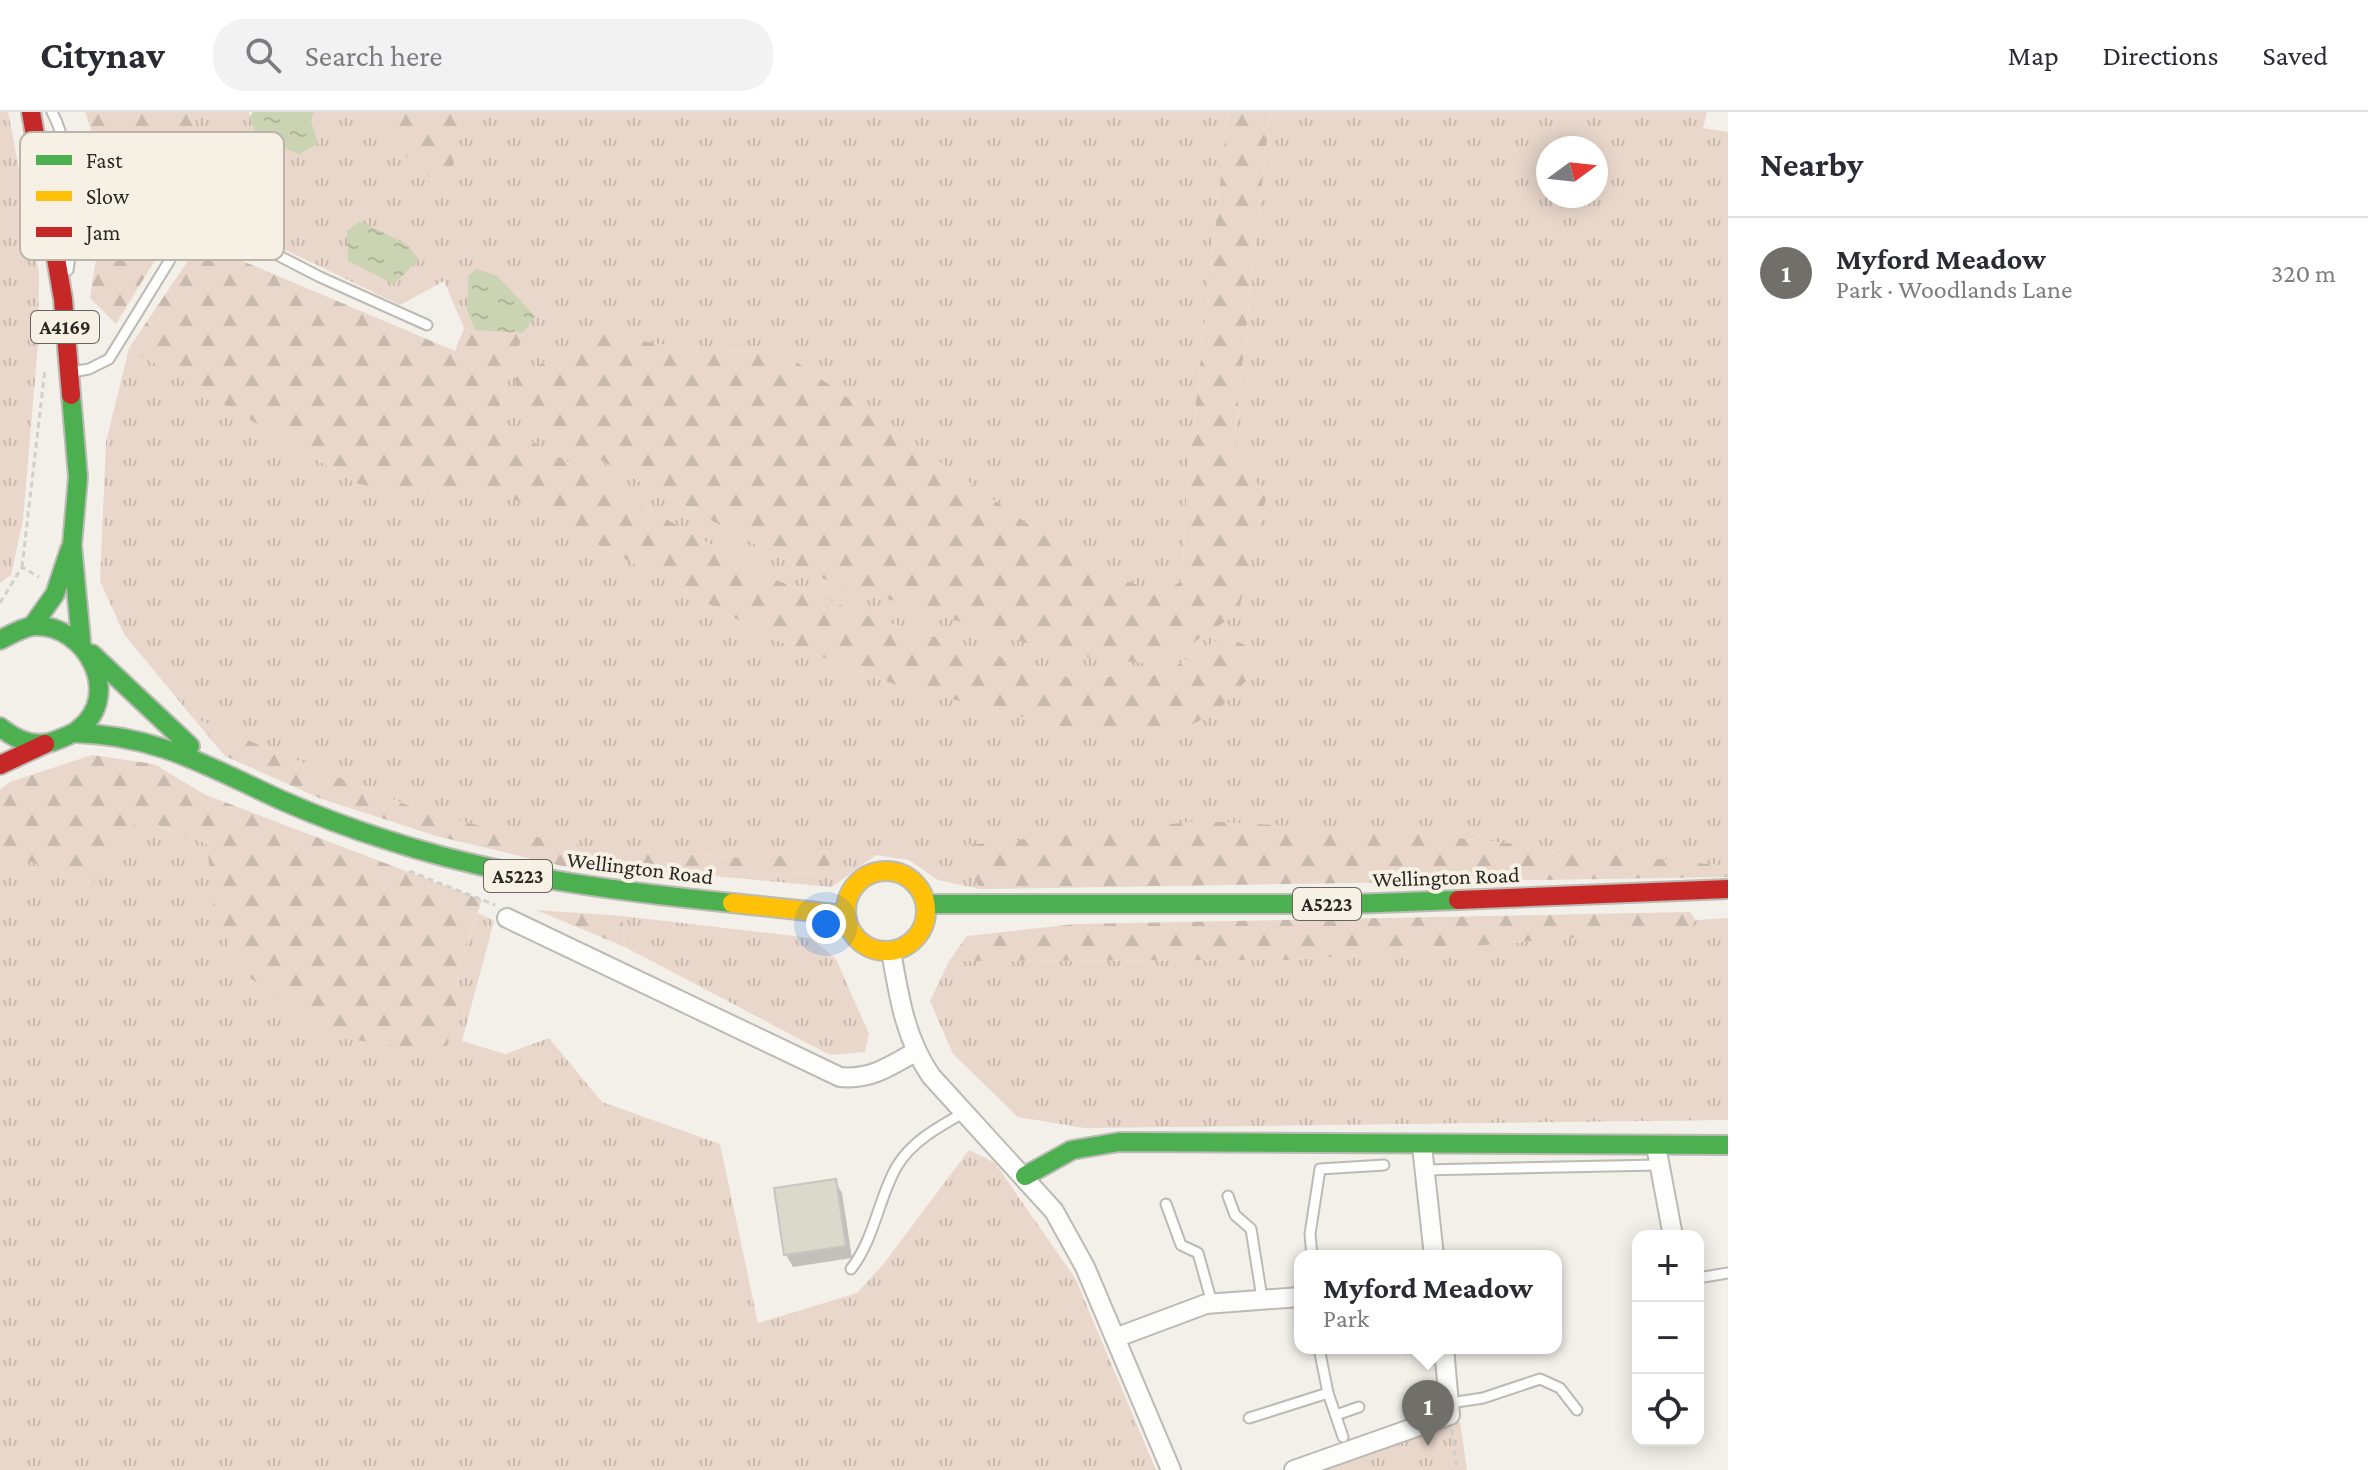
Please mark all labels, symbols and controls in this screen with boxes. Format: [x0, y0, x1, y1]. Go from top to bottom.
search box [213, 19, 773, 91]
icon: search [241, 33, 285, 77]
text: Citynav [40, 34, 165, 76]
text: Search here [305, 39, 442, 72]
text: Map [2008, 40, 2059, 71]
text: Directions [2103, 40, 2218, 71]
text: Saved [2262, 40, 2328, 71]
legend [20, 132, 284, 260]
north arrow [1536, 136, 1608, 208]
text: Nearby [1760, 146, 1863, 183]
text: Fast [86, 148, 123, 173]
text: Slow [86, 184, 130, 209]
text: Jam [84, 220, 121, 245]
text: Myford Meadow [1836, 242, 2046, 275]
text: 1 [1781, 259, 1791, 288]
text: 320 m [2271, 259, 2336, 288]
text: Park · Woodlands Lane [1836, 275, 2072, 304]
road number: A4169 [31, 311, 99, 343]
street label: Wellington Road [565, 847, 715, 889]
road number: A5223 [484, 860, 552, 892]
street label: Wellington Road [1372, 862, 1520, 892]
road number: A5223 [1293, 888, 1361, 920]
your location [806, 904, 846, 944]
map controls [1632, 1230, 1704, 1446]
button: + [1632, 1230, 1704, 1302]
popup [1294, 1250, 1562, 1354]
text: Myford Meadow [1323, 1271, 1533, 1304]
button: − [1632, 1302, 1704, 1374]
text: Park [1323, 1304, 1369, 1333]
button: locate [1632, 1374, 1704, 1446]
pin: 1 [1402, 1380, 1454, 1446]

